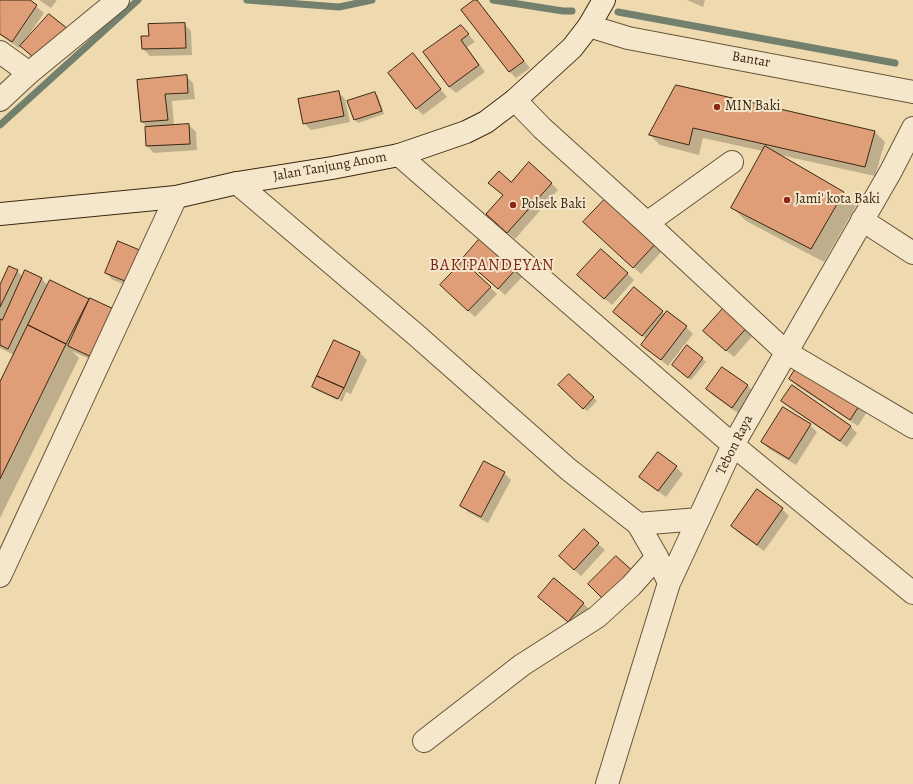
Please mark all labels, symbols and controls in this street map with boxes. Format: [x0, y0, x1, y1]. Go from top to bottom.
street label: Bantar [730, 48, 772, 72]
place label: MIN Baki [725, 99, 781, 115]
marker: MIN Baki [712, 102, 722, 112]
street label: Jalan Tanjung Anom [272, 149, 388, 185]
place label: Jami' kota Baki [795, 192, 880, 208]
marker: Jami' kota Baki [782, 195, 792, 205]
place label: Polsek Baki [521, 197, 586, 213]
marker: Polsek Baki [508, 200, 518, 210]
district label: BAKIPANDEYAN [429, 256, 555, 276]
street label: Tebon Raya [713, 412, 757, 478]

